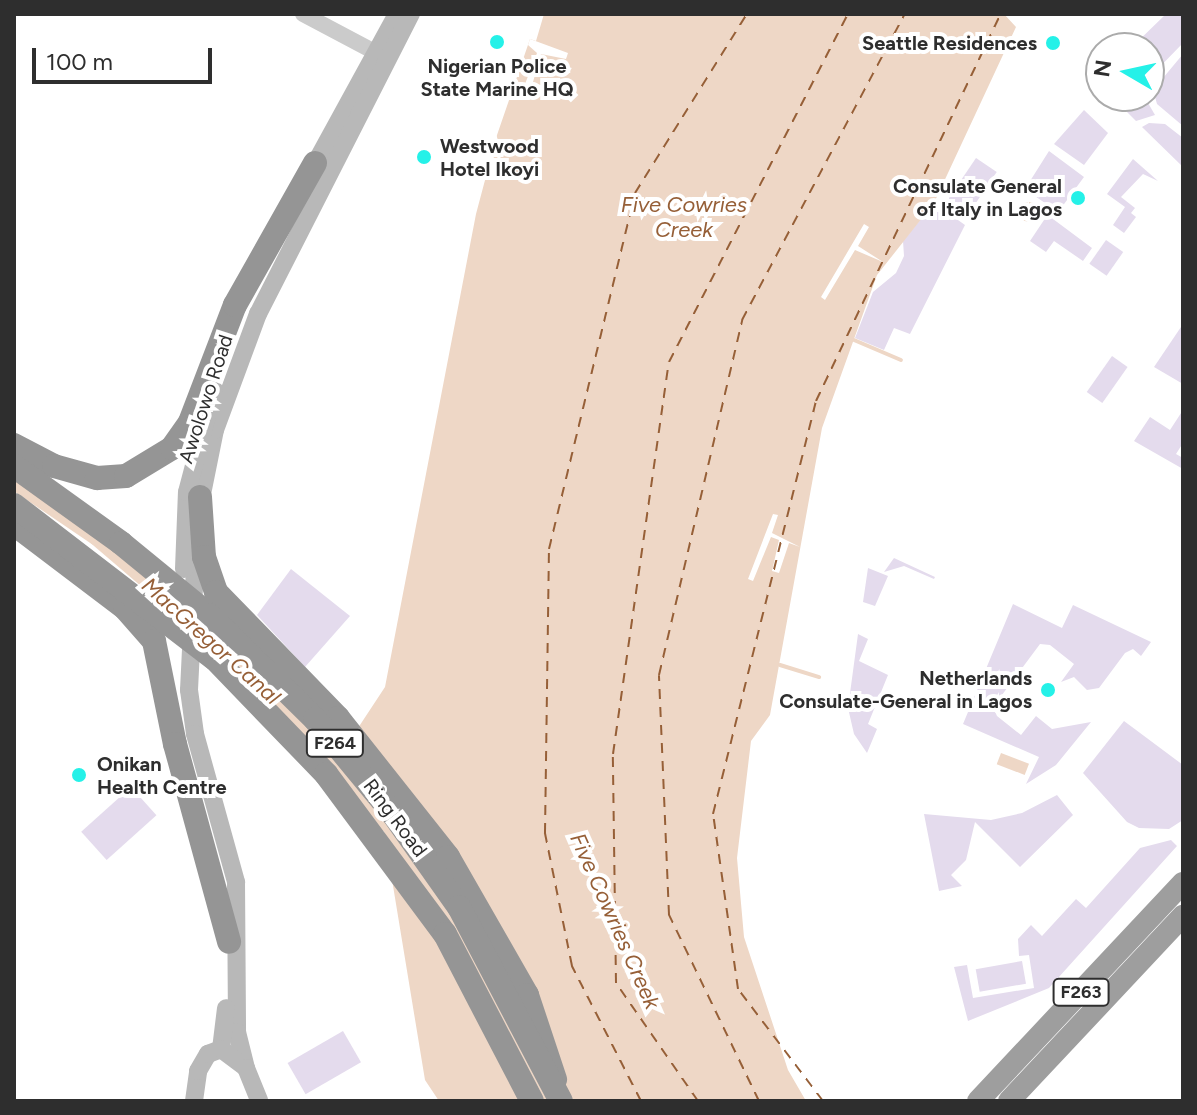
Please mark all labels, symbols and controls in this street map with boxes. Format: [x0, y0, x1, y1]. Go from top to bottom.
place label: Seattle Residences [862, 31, 1037, 55]
scale bar [36, 32, 216, 82]
north arrow [1085, 32, 1165, 112]
marker: Nigerian Police State Marine HQ [488, 33, 506, 51]
marker: Seattle Residences [1044, 34, 1062, 52]
text: 100 m [46, 47, 113, 76]
place label: Nigerian Police State Marine HQ [421, 54, 573, 101]
text: N [1088, 58, 1117, 79]
place label: Westwood Hotel Ikoyi [440, 134, 539, 181]
marker: Westwood Hotel Ikoyi [415, 148, 433, 166]
place label: Consulate General of Italy in Lagos [893, 174, 1062, 221]
marker: Consulate General of Italy in Lagos [1069, 189, 1087, 207]
water label: Five Cowries Creek [621, 191, 747, 242]
street label: Awolowo Road [174, 332, 238, 466]
water label: MacGregor Canal [136, 572, 286, 710]
place label: Netherlands Consulate-General in Lagos [779, 666, 1032, 713]
marker: Netherlands Consulate-General in Lagos [1039, 681, 1057, 699]
road number: F264 [305, 729, 365, 757]
place label: Onikan Health Centre [97, 752, 226, 799]
marker: Onikan Health Centre [68, 764, 90, 786]
street label: Ring Road [358, 774, 432, 862]
water label: Five Cowries Creek [564, 829, 666, 1013]
road number: F263 [1051, 978, 1111, 1006]

